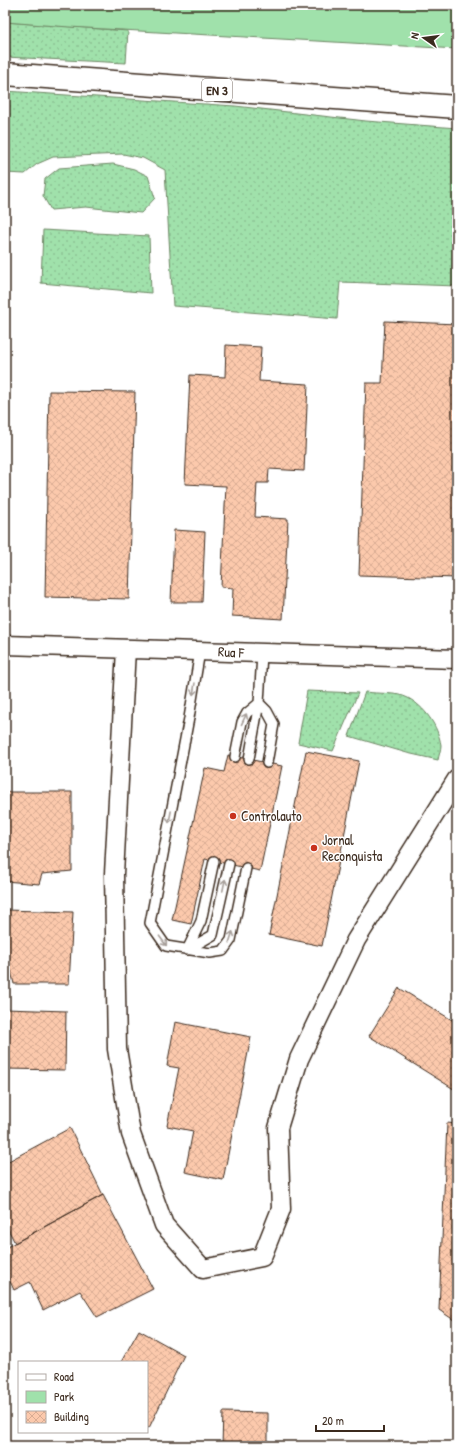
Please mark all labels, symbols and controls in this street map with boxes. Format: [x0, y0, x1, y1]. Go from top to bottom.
north arrow [404, 18, 444, 58]
text: N [407, 31, 422, 40]
road number: EN 3 [202, 79, 232, 101]
street label: Rua F [218, 641, 245, 662]
one-way arrow [190, 682, 198, 695]
one-way arrow [241, 713, 249, 725]
place label: Controlauto [241, 806, 302, 825]
one-way arrow [166, 810, 174, 823]
marker: Controlauto [228, 811, 238, 821]
place label: Jornal Reconquista [322, 830, 383, 866]
marker: Jornal Reconquista [309, 843, 319, 853]
one-way arrow [221, 879, 229, 892]
one-way arrow [228, 930, 235, 943]
one-way arrow [159, 935, 167, 946]
legend [18, 1361, 148, 1433]
text: Road [54, 1368, 74, 1385]
text: Park [54, 1388, 74, 1405]
scale bar [316, 1407, 384, 1433]
text: Building [54, 1408, 89, 1425]
text: 20 m [322, 1412, 344, 1429]

